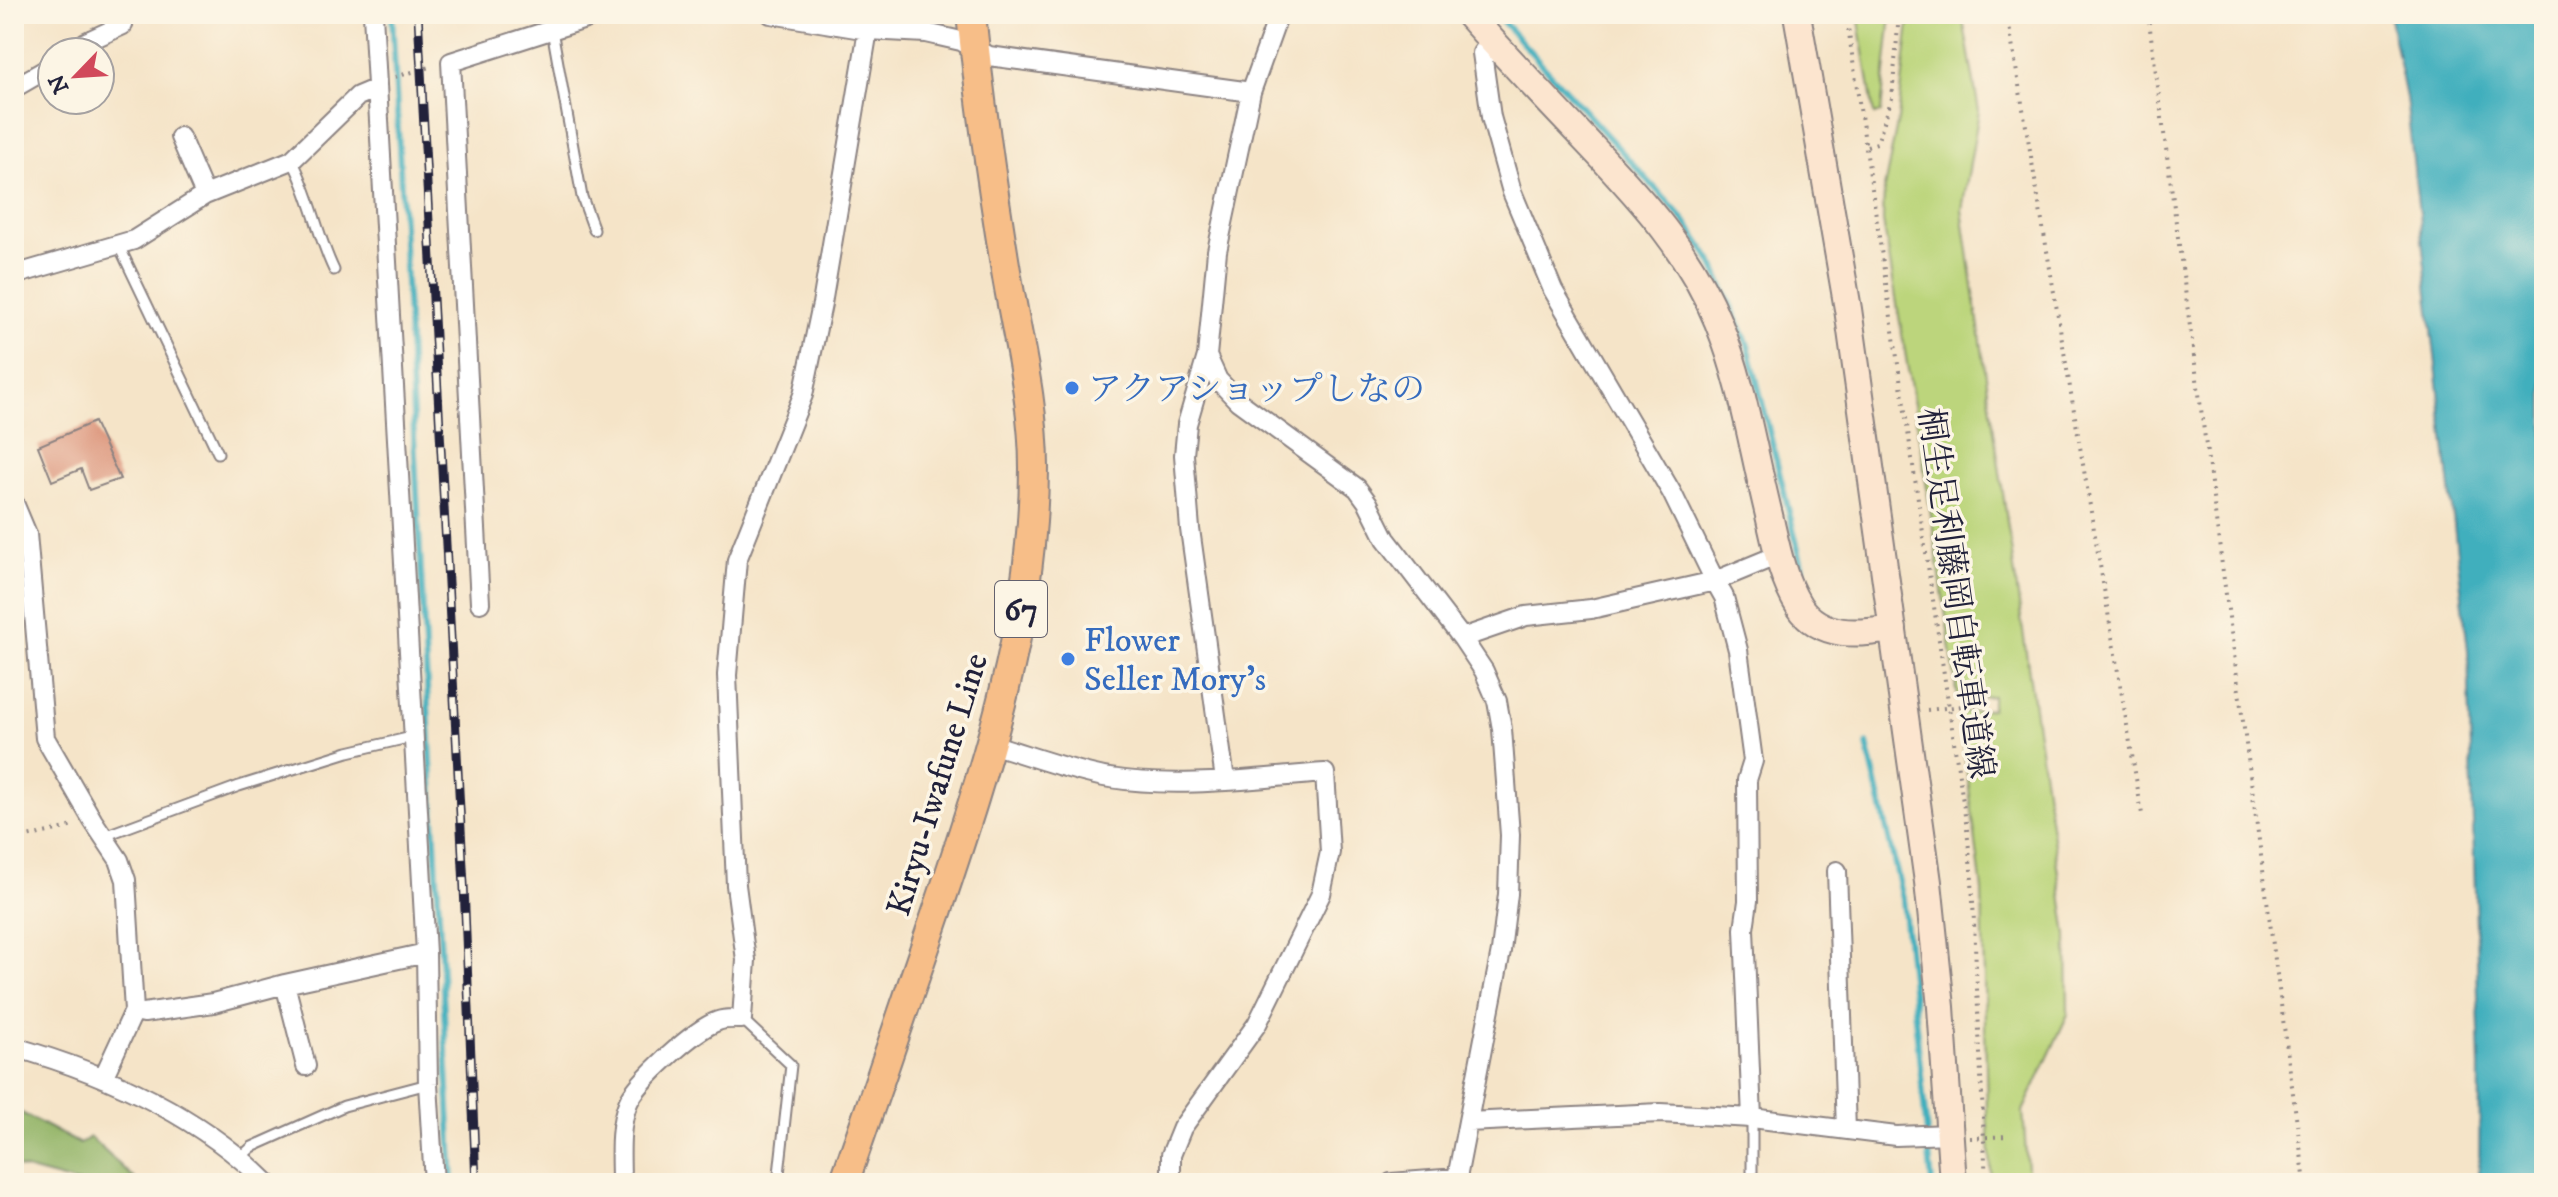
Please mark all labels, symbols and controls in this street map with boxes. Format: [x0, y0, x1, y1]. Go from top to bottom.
north arrow [36, 36, 116, 116]
text: N [43, 70, 75, 98]
place label: アクアショップしなの [1088, 369, 1425, 411]
marker: アクアショップしなの [1063, 379, 1081, 397]
street label: 桐生足利藤岡自転車道線 [1908, 405, 2002, 781]
road number: 67 [995, 581, 1047, 637]
place label: Flower Seller Mory's [1084, 620, 1266, 701]
street label: Kiryu-Iwafune Line [878, 648, 998, 921]
marker: Flower Seller Mory's [1059, 650, 1077, 668]

